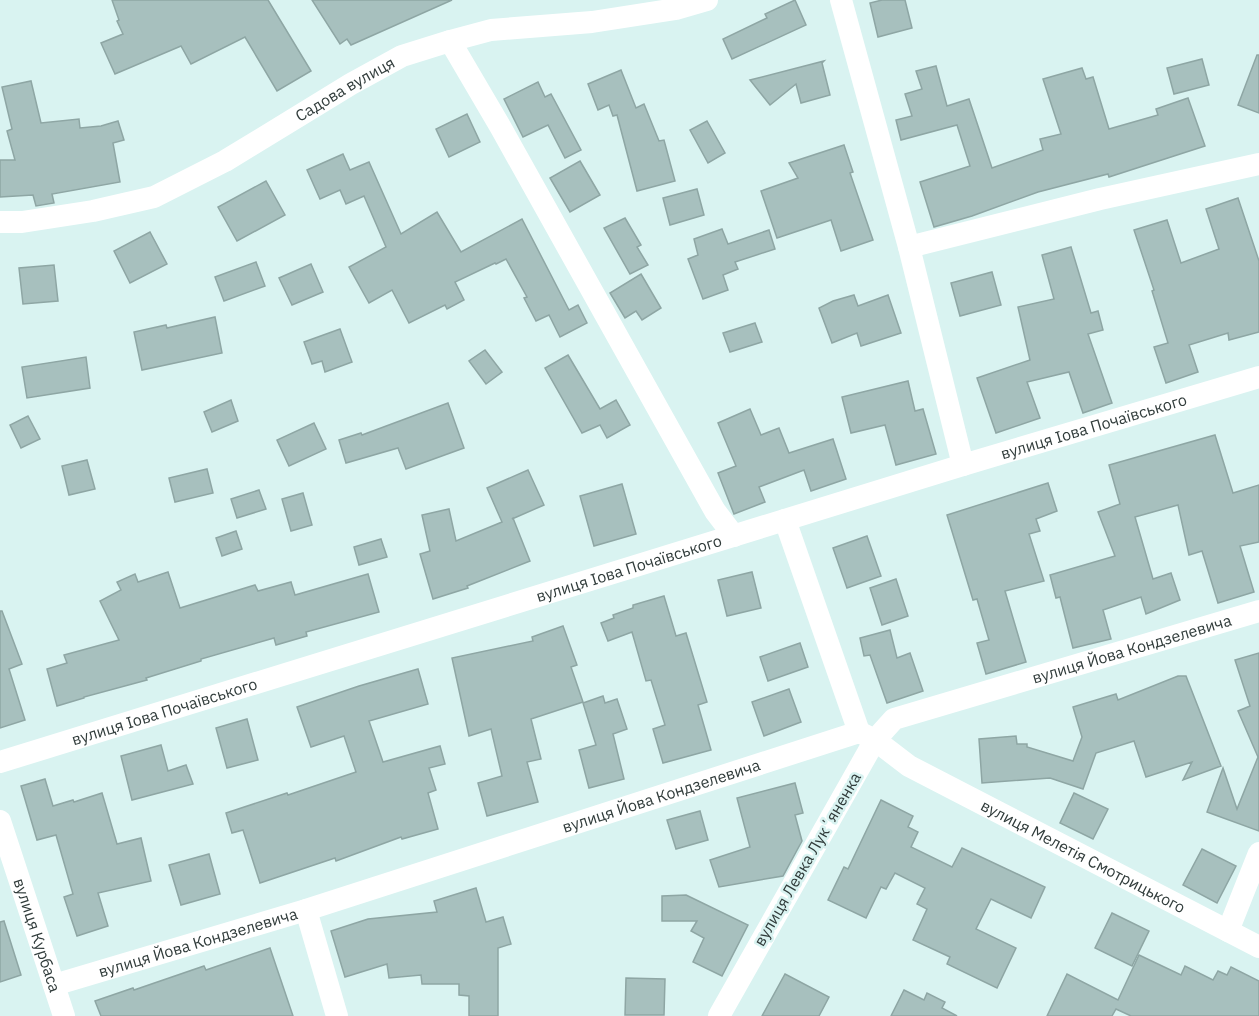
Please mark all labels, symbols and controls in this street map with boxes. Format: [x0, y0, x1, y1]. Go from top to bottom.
street label: Садова вулиця [292, 52, 398, 126]
street label: вулиця Іова Почаївського [998, 389, 1189, 463]
street label: вулиця Іова Почаївського [534, 530, 724, 606]
street label: вулиця Йова Кондзелевича [1030, 610, 1234, 688]
street label: вулиця Іова Почаївського [69, 673, 260, 749]
street label: вулиця Йова Кондзелевича [560, 754, 763, 837]
street label: вулиця Левка Лукʼяненка [749, 768, 865, 949]
street label: вулиця Мелетія Смотрицького [978, 795, 1189, 917]
street label: вулиця Курбаса [9, 875, 66, 995]
street label: вулиця Йова Кондзелевича [96, 903, 300, 981]

